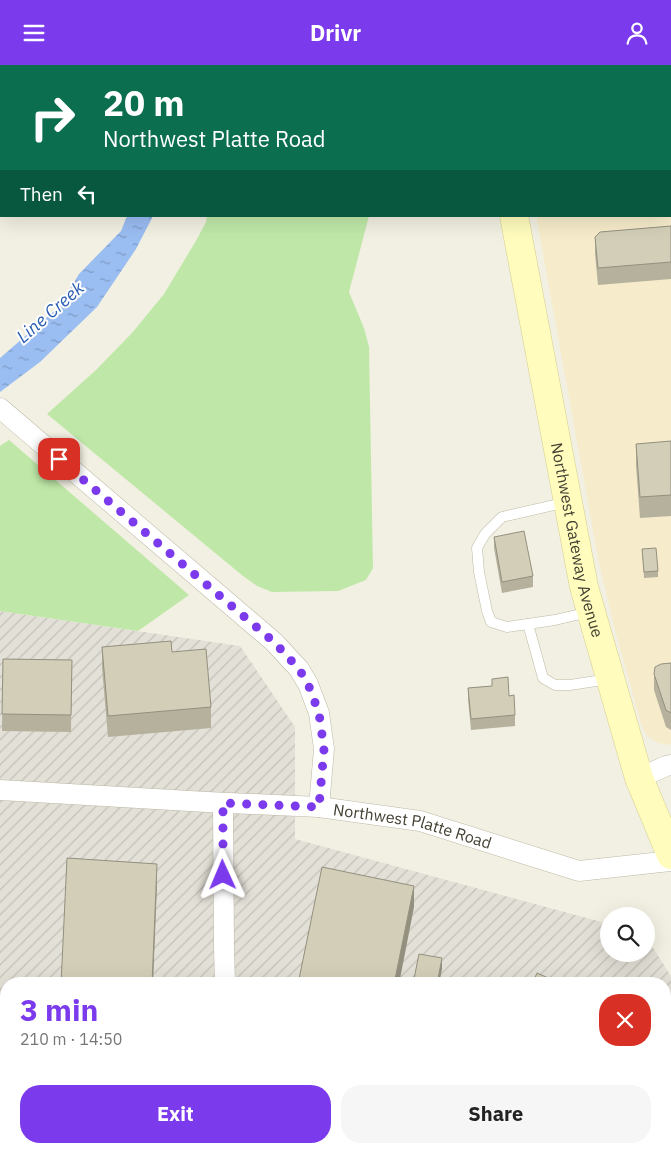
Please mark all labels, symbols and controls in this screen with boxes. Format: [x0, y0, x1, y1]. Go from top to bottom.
text: Drivr [310, 18, 361, 47]
icon: menu [20, 19, 48, 47]
icon: person [623, 19, 651, 47]
text: 20 m [103, 80, 185, 126]
icon: right [20, 85, 85, 150]
text: Northwest Platte Road [103, 124, 326, 153]
icon: left [73, 180, 101, 208]
text: Then [20, 182, 63, 206]
water label: Line Creek [11, 276, 89, 348]
pin [38, 438, 80, 480]
street label: Northwest Gateway Avenue [547, 441, 608, 640]
icon: arrive [45, 445, 73, 473]
street label: Northwest Platte Road [332, 799, 494, 853]
position arrow [196, 848, 248, 900]
map controls [600, 907, 655, 962]
button: search [600, 907, 655, 962]
text: 3 min [20, 990, 98, 1029]
button: close [599, 994, 651, 1046]
text: 210 m · 14:50 [20, 1029, 122, 1049]
button: Exit [20, 1085, 331, 1143]
button: Share [341, 1085, 651, 1143]

